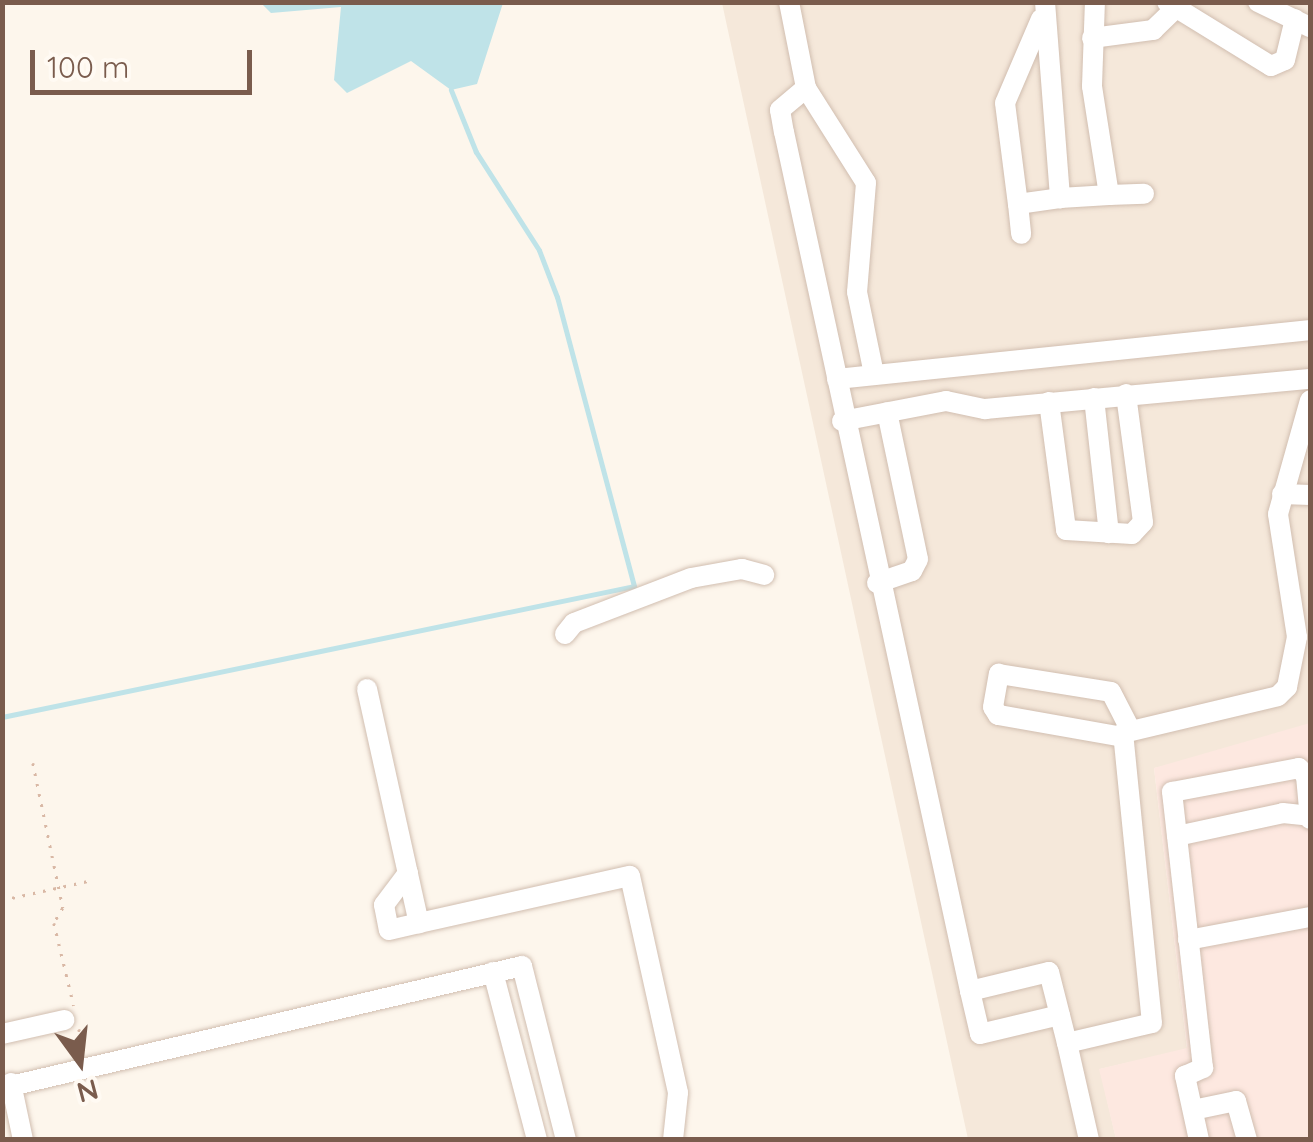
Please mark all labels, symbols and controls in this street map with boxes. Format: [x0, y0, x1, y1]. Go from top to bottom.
scale bar [35, 30, 258, 92]
text: 100 m [47, 48, 129, 86]
north arrow [30, 1012, 130, 1112]
text: N [73, 1072, 102, 1111]

